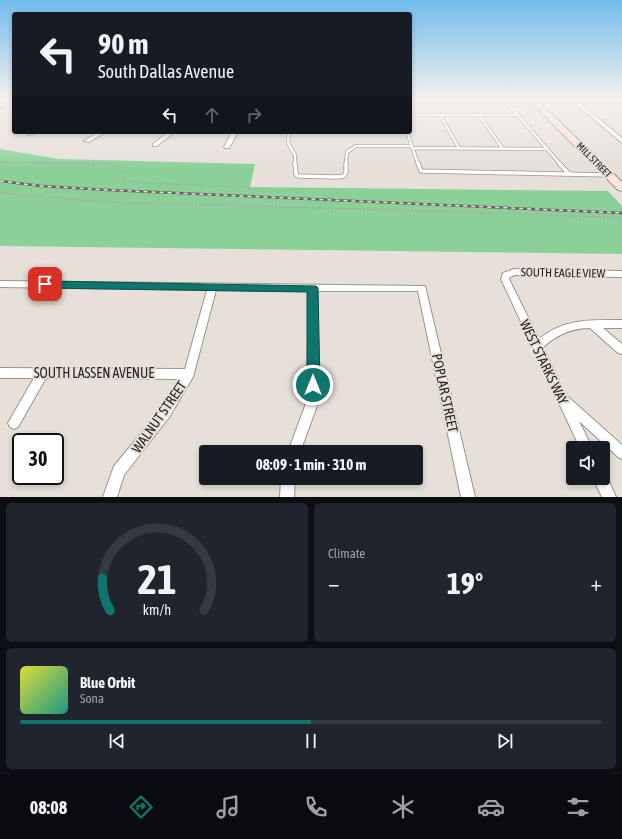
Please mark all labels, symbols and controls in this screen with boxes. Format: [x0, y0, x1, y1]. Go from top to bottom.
icon: left [32, 28, 84, 80]
text: 90 m [98, 28, 148, 60]
text: South Dallas Avenue [98, 61, 234, 82]
icon: left [159, 104, 181, 126]
icon: ahead [201, 104, 223, 126]
icon: right [243, 104, 265, 126]
street label: MILL STREET [574, 140, 614, 180]
street label: SOUTH EAGLE VIEW [521, 265, 606, 281]
pin [28, 267, 62, 301]
icon: arrive [34, 273, 56, 295]
street label: WEST STARKS WAY [517, 317, 572, 408]
street label: POPLAR STREET [429, 352, 461, 434]
position arrow [292, 364, 334, 406]
street label: SOUTH LASSEN AVENUE [34, 365, 154, 381]
street label: WALNUT STREET [128, 378, 190, 456]
speed limit sign: 30 [12, 433, 64, 485]
map controls [566, 441, 610, 485]
button: sound [566, 441, 610, 485]
text: 08:09 · 1 min · 310 m [256, 456, 366, 473]
text: Climate [328, 546, 365, 561]
text: 21 [137, 554, 177, 602]
text: 19° [447, 566, 483, 600]
text: − [328, 570, 339, 596]
text: + [591, 570, 602, 596]
text: km/h [143, 601, 171, 617]
text: Blue Orbit [80, 674, 135, 691]
text: Sona [80, 691, 104, 706]
icon: previous [106, 730, 128, 752]
icon: pause [300, 730, 322, 752]
icon: next [494, 730, 516, 752]
icon: directions [127, 793, 155, 821]
icon: music [214, 793, 242, 821]
icon: phone [302, 793, 330, 821]
icon: climate [389, 793, 417, 821]
icon: car [477, 793, 505, 821]
icon: filters [564, 793, 592, 821]
text: 08:08 [30, 797, 67, 818]

